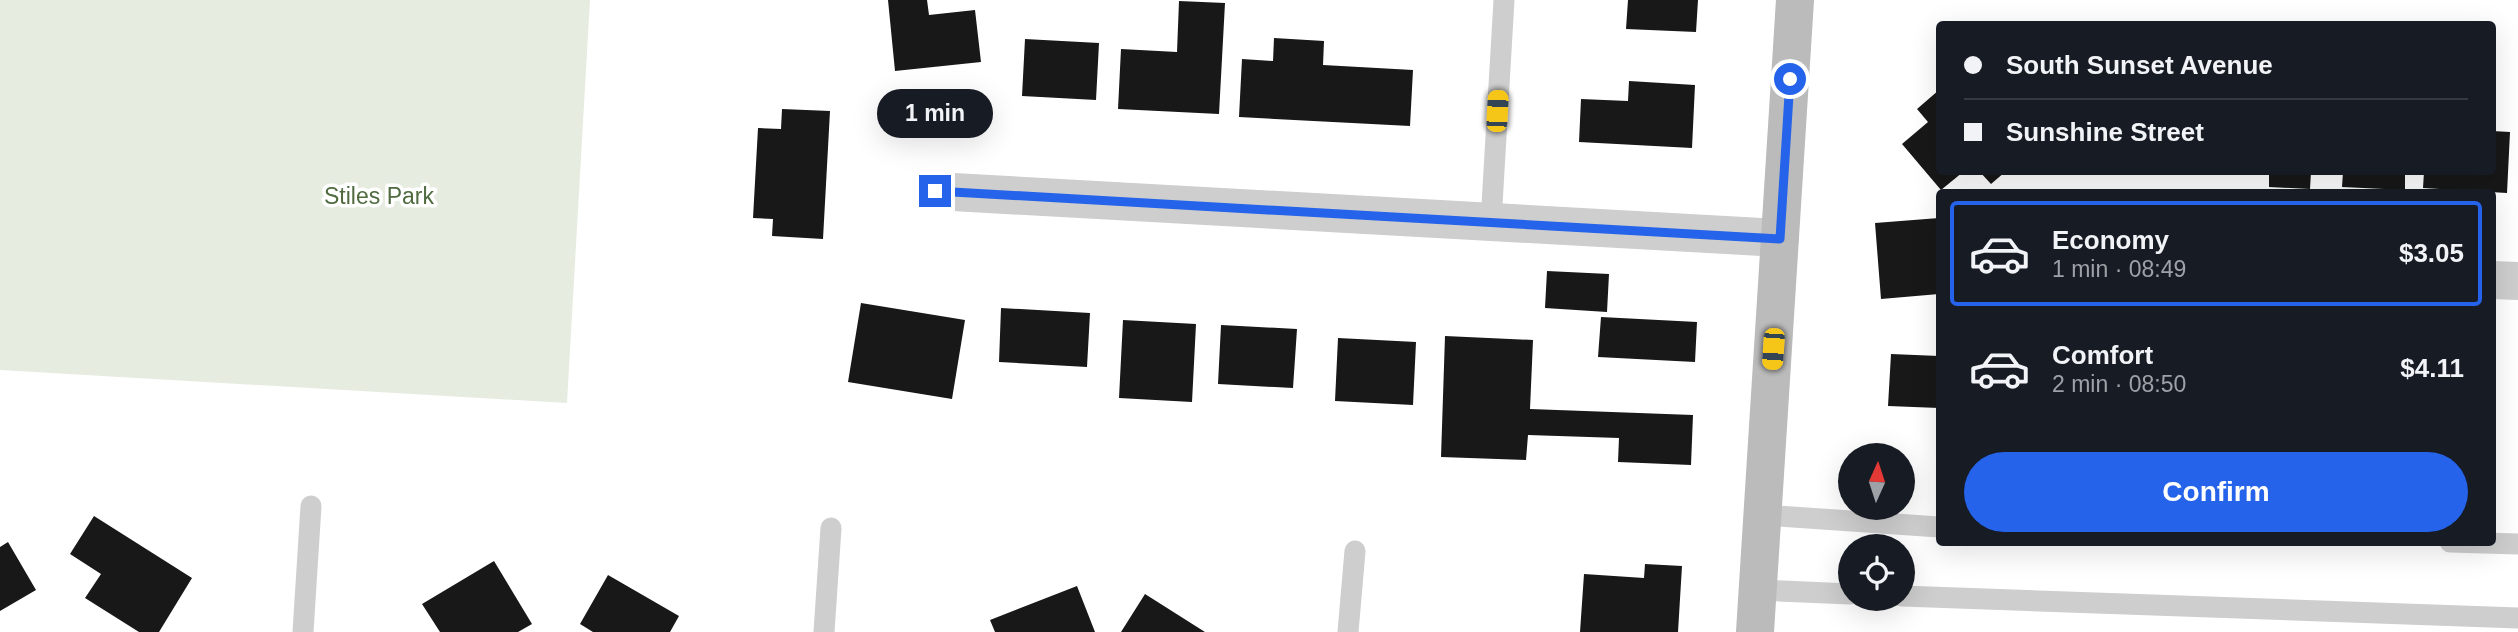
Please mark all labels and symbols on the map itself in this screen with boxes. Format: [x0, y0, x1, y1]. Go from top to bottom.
route start [1774, 63, 1806, 95]
car [1486, 89, 1509, 133]
callout: 1 min [877, 90, 993, 138]
route end [919, 175, 951, 207]
park label: Stiles Park [324, 183, 434, 209]
car [1762, 327, 1785, 371]
north arrow [1838, 443, 1914, 520]

